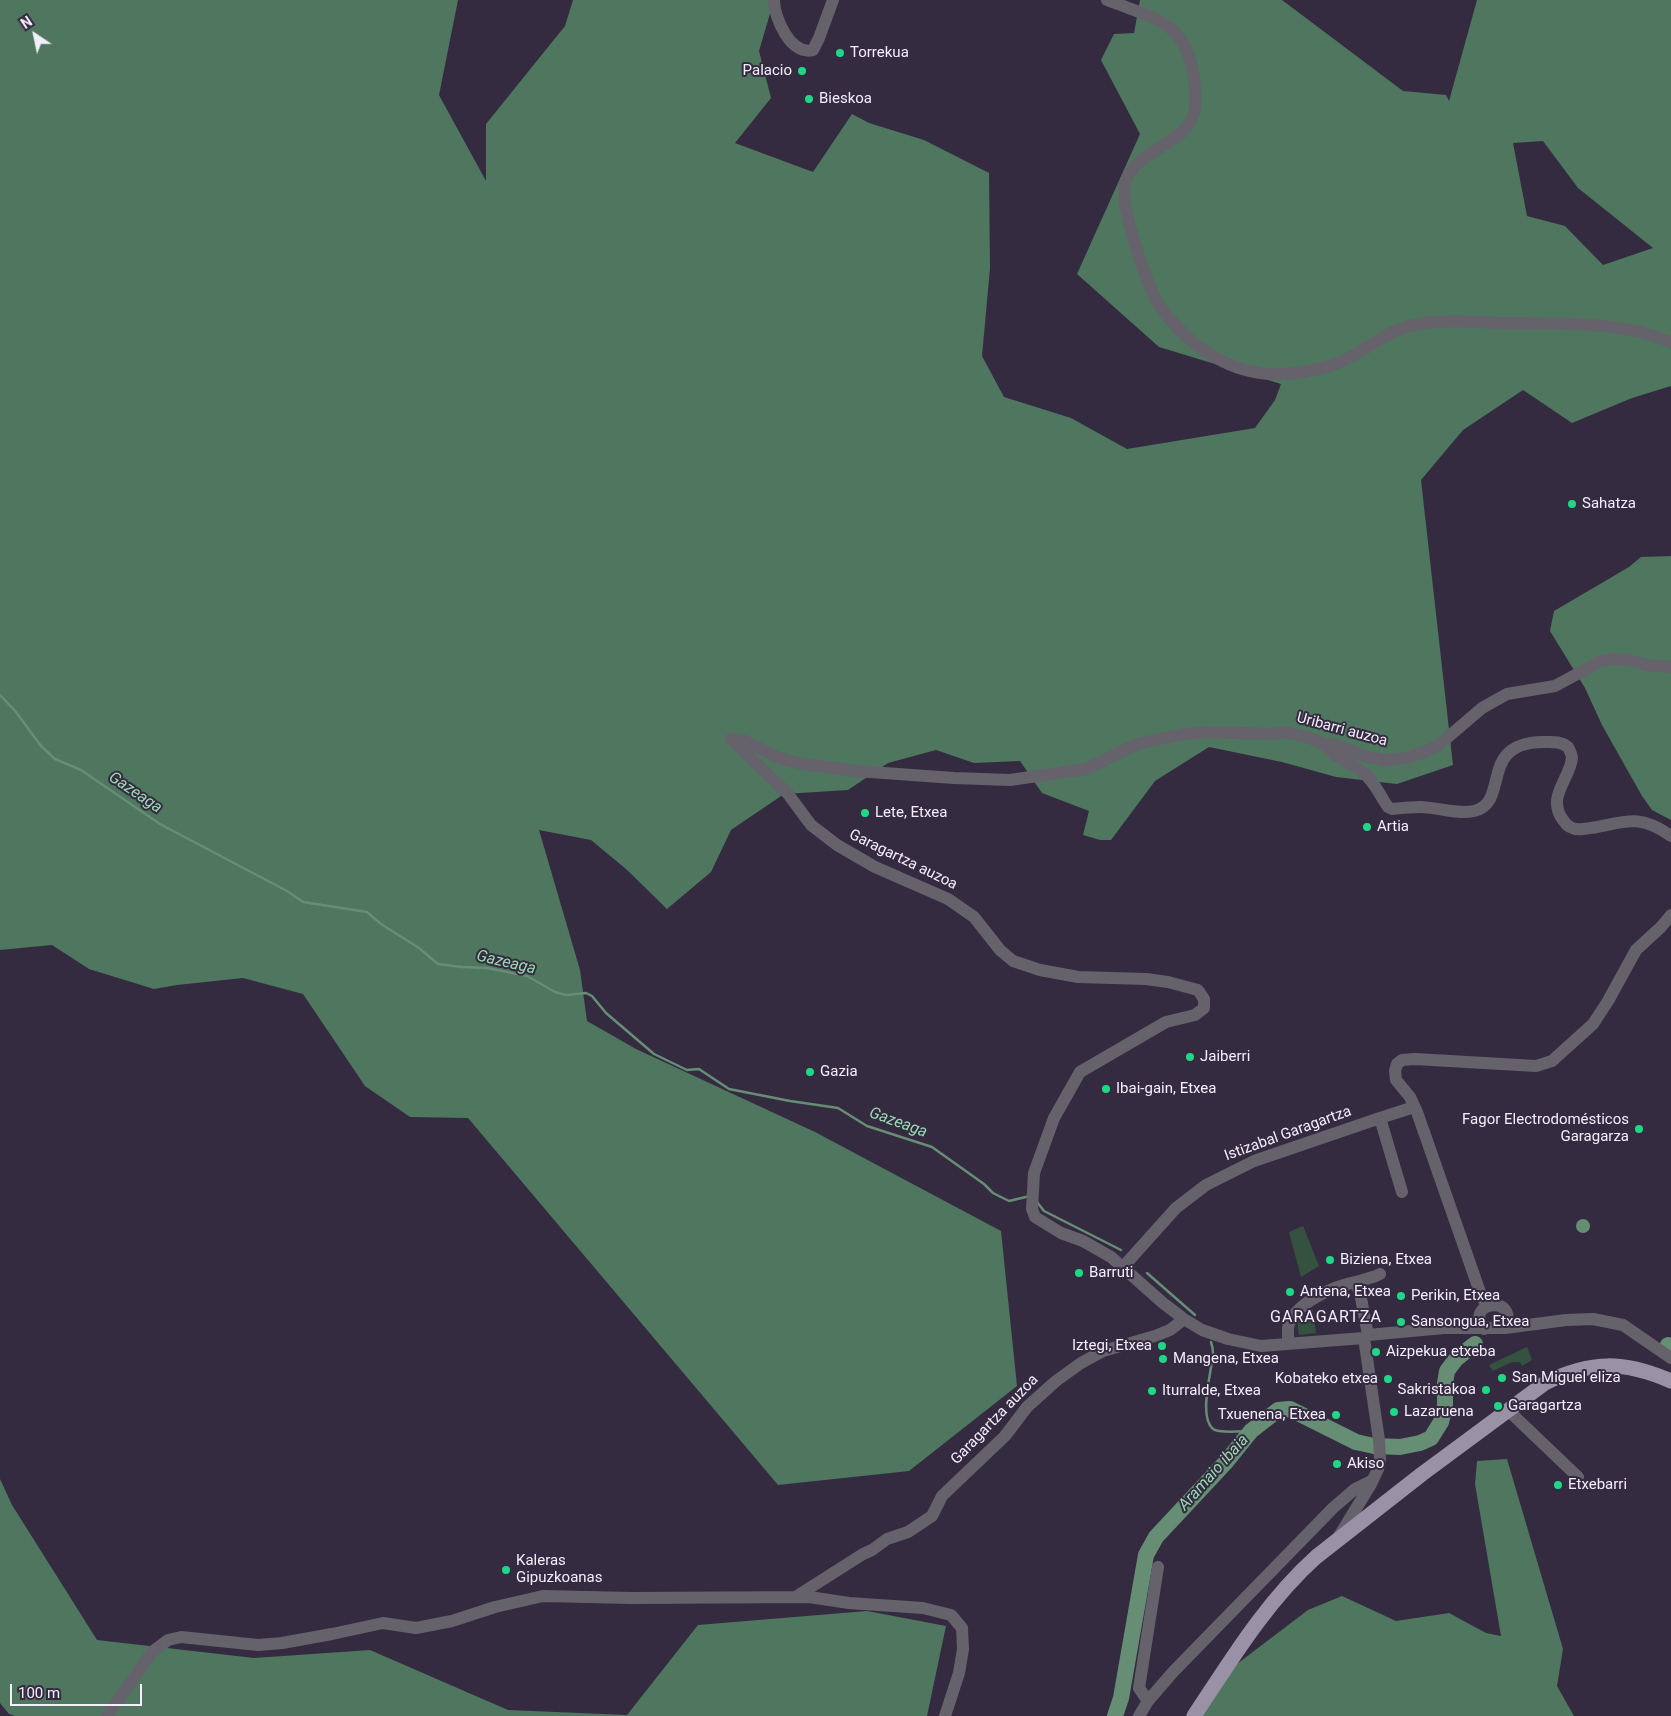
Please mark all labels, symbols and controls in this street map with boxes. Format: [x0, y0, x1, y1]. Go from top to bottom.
north arrow [10, 10, 60, 60]
text: N [18, 13, 35, 32]
place label: Torrekua [850, 44, 909, 62]
marker: Torrekua [834, 47, 846, 59]
place label: Palacio [743, 62, 792, 80]
marker: Palacio [796, 65, 808, 77]
place label: Bieskoa [819, 90, 872, 108]
marker: Bieskoa [803, 93, 815, 105]
place label: Sahatza [1582, 495, 1636, 513]
marker: Sahatza [1566, 498, 1578, 510]
street label: Uribarri auzoa [1295, 709, 1389, 751]
water label: Gazeaga [105, 768, 165, 818]
place label: Lete, Etxea [875, 804, 947, 822]
marker: Lete, Etxea [859, 807, 871, 819]
place label: Artia [1377, 818, 1409, 836]
marker: Artia [1361, 821, 1373, 833]
street label: Garagartza auzoa [846, 826, 960, 894]
water label: Gazeaga [474, 947, 538, 979]
place label: Jaiberri [1200, 1048, 1250, 1066]
marker: Jaiberri [1184, 1051, 1196, 1063]
place label: Gazia [820, 1063, 858, 1081]
marker: Gazia [804, 1066, 816, 1078]
place label: Ibai-gain, Etxea [1116, 1080, 1216, 1098]
marker: Ibai-gain, Etxea [1100, 1083, 1112, 1095]
street label: Istizabal Garagartza [1222, 1103, 1354, 1165]
water label: Gazeaga [866, 1104, 930, 1142]
place label: Fagor Electrodomésticos Garagarza [1462, 1111, 1629, 1146]
marker: Fagor Electrodomésticos Garagarza [1633, 1123, 1645, 1135]
place label: Biziena, Etxea [1340, 1251, 1432, 1269]
marker: Biziena, Etxea [1324, 1254, 1336, 1266]
place label: Barruti [1089, 1264, 1133, 1282]
marker: Barruti [1073, 1267, 1085, 1279]
place label: Antena, Etxea [1300, 1283, 1391, 1301]
marker: Antena, Etxea [1284, 1286, 1296, 1298]
place label: Perikin, Etxea [1411, 1287, 1500, 1305]
marker: Perikin, Etxea [1395, 1290, 1407, 1302]
district label: GARAGARTZA [1269, 1308, 1383, 1328]
place label: Sansongua, Etxea [1411, 1313, 1529, 1331]
marker: Sansongua, Etxea [1395, 1316, 1407, 1328]
place label: Iztegi, Etxea [1072, 1337, 1152, 1355]
marker: Iztegi, Etxea [1156, 1340, 1168, 1352]
place label: Aizpekua etxeba [1386, 1343, 1496, 1361]
marker: Aizpekua etxeba [1370, 1346, 1382, 1358]
place label: Mangena, Etxea [1173, 1350, 1279, 1368]
marker: Mangena, Etxea [1157, 1353, 1169, 1365]
place label: San Miguel eliza [1512, 1369, 1621, 1387]
place label: Kobateko etxea [1275, 1370, 1378, 1388]
street label: Garagartza auzoa [948, 1371, 1042, 1469]
marker: San Miguel eliza [1496, 1372, 1508, 1384]
marker: Kobateko etxea [1382, 1373, 1394, 1385]
place label: Sakristakoa [1397, 1381, 1476, 1399]
place label: Iturralde, Etxea [1162, 1382, 1261, 1400]
marker: Sakristakoa [1480, 1384, 1492, 1396]
marker: Iturralde, Etxea [1146, 1385, 1158, 1397]
place label: Garagartza [1508, 1397, 1582, 1415]
marker: Garagartza [1492, 1400, 1504, 1412]
place label: Lazaruena [1404, 1403, 1474, 1421]
place label: Txuenena, Etxea [1218, 1406, 1326, 1424]
marker: Lazaruena [1388, 1406, 1400, 1418]
marker: Txuenena, Etxea [1330, 1409, 1342, 1421]
water label: Aramaio ibaia [1175, 1431, 1253, 1515]
place label: Akiso [1347, 1455, 1384, 1473]
marker: Akiso [1331, 1458, 1343, 1470]
place label: Etxebarri [1568, 1476, 1627, 1494]
marker: Etxebarri [1552, 1479, 1564, 1491]
place label: Kaleras Gipuzkoanas [516, 1552, 602, 1587]
marker: Kaleras Gipuzkoanas [500, 1564, 512, 1576]
scale bar [12, 1674, 145, 1706]
text: 100 m [18, 1684, 60, 1702]

